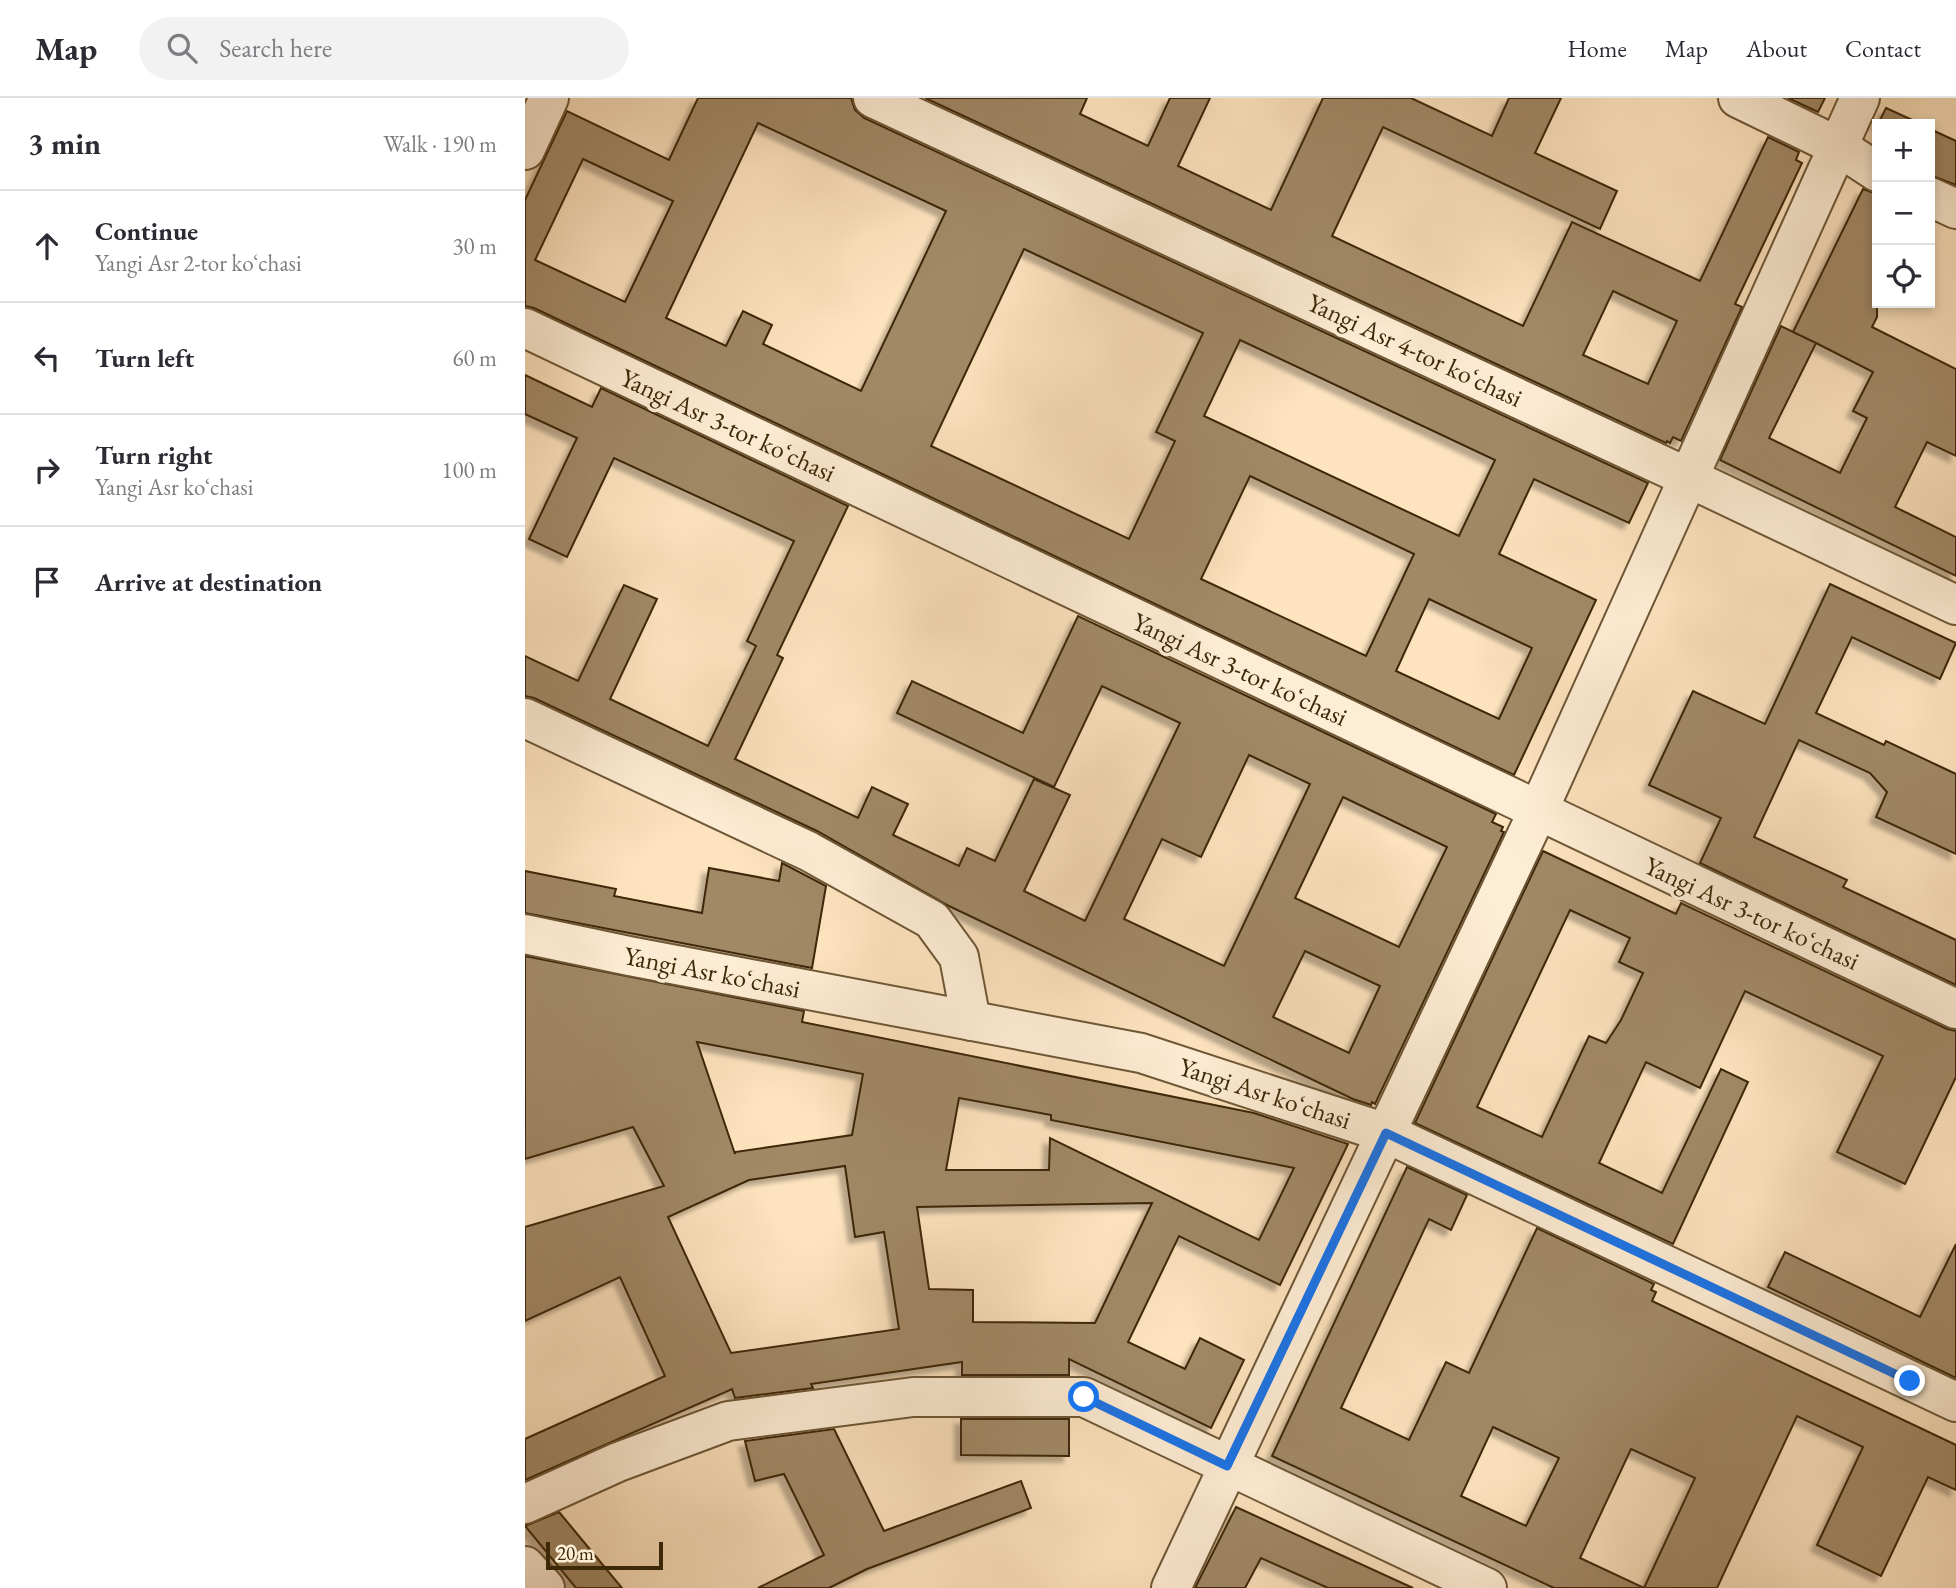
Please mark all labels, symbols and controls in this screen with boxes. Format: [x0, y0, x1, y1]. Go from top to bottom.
search box [139, 17, 629, 80]
text: Map [35, 27, 97, 70]
icon: search [163, 29, 201, 67]
text: Search here [219, 31, 332, 65]
text: Home [1567, 33, 1627, 64]
text: Map [1665, 33, 1708, 64]
text: About [1746, 33, 1807, 64]
text: Contact [1845, 33, 1921, 64]
map controls [1872, 119, 1935, 308]
button: + [1872, 119, 1935, 182]
text: 3 min [28, 124, 101, 163]
text: Walk · 190 m [383, 129, 497, 159]
button: − [1872, 182, 1935, 245]
text: Continue [95, 214, 198, 248]
icon: ahead [28, 227, 66, 265]
text: 30 m [452, 231, 497, 261]
button: locate [1872, 245, 1935, 308]
text: Yangi Asr 2-tor koʻchasi [95, 248, 302, 278]
street label: Yangi Asr 4-tor koʻchasi [1302, 285, 1528, 415]
icon: left [28, 339, 66, 377]
text: Turn left [95, 341, 194, 375]
text: 60 m [452, 343, 497, 373]
street label: Yangi Asr 3-tor koʻchasi [615, 360, 841, 490]
text: Turn right [95, 438, 213, 472]
icon: right [28, 451, 66, 489]
text: 100 m [441, 455, 497, 485]
text: Yangi Asr koʻchasi [95, 472, 253, 502]
icon: arrive [28, 563, 66, 601]
text: Arrive at destination [95, 565, 322, 599]
street label: Yangi Asr 3-tor koʻchasi [1127, 604, 1353, 734]
street label: Yangi Asr 3-tor koʻchasi [1639, 848, 1865, 978]
street label: Yangi Asr koʻchasi [621, 938, 803, 1006]
street label: Yangi Asr koʻchasi [1175, 1049, 1355, 1137]
route end [1894, 1365, 1925, 1396]
route start [1068, 1381, 1099, 1412]
scale bar [546, 1539, 663, 1571]
text: 20 m [557, 1541, 594, 1566]

